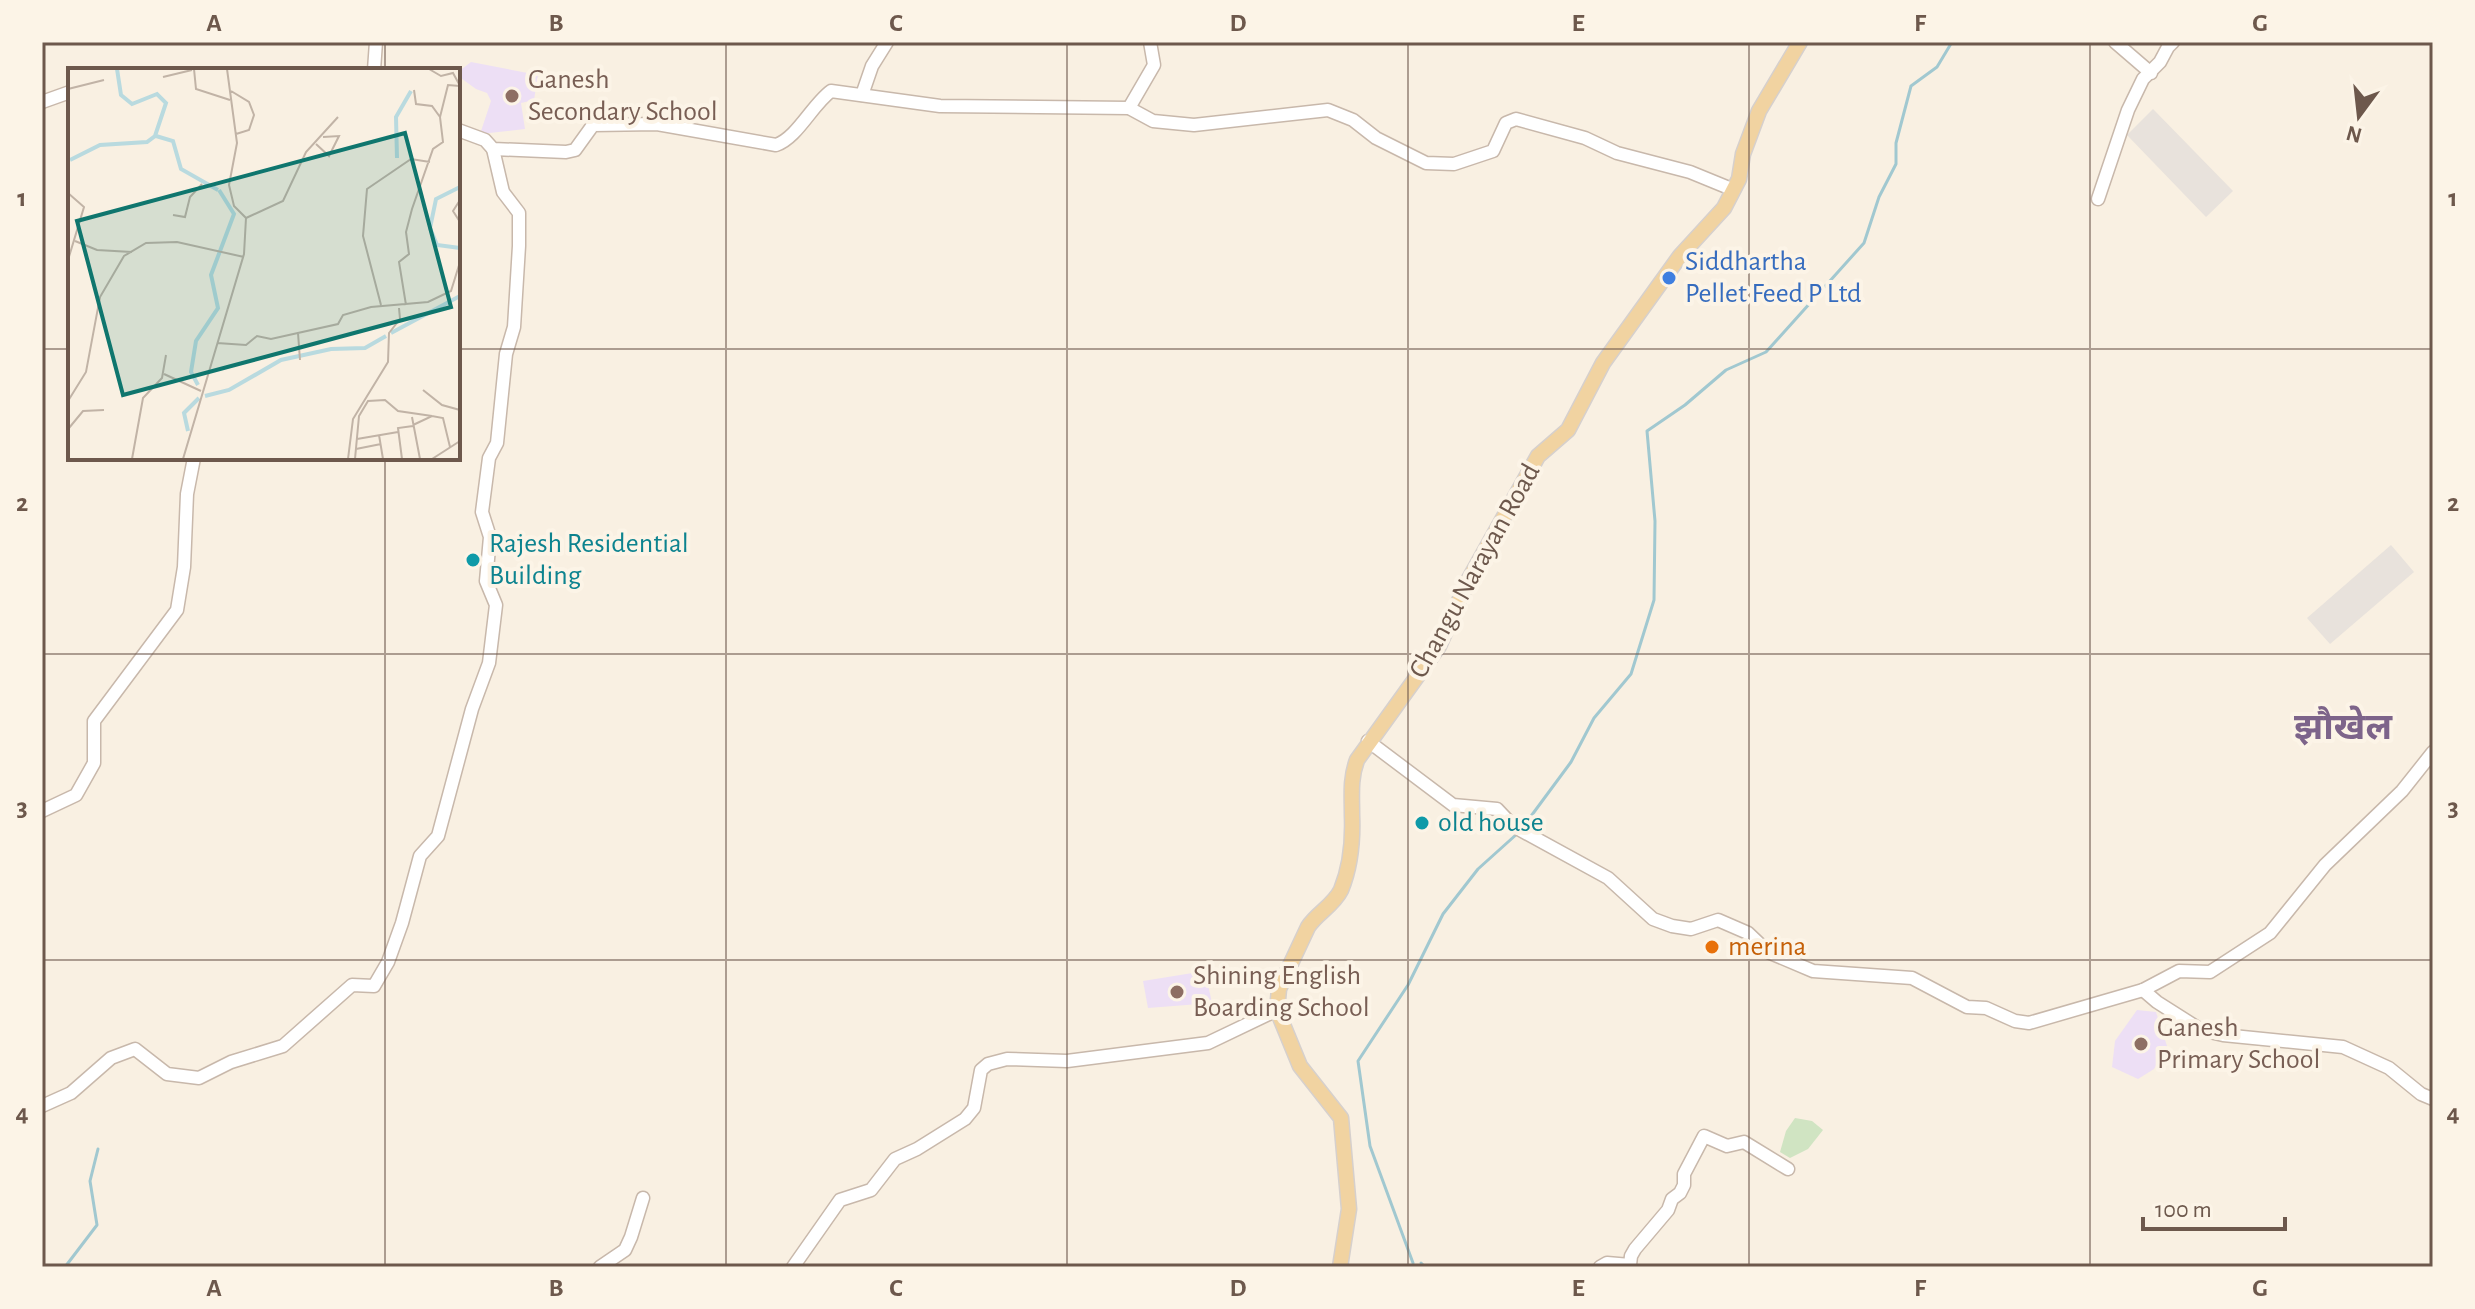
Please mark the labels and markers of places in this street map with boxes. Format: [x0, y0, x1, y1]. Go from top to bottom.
place label: Ganesh Secondary School [528, 66, 718, 126]
marker: Ganesh Secondary School [503, 87, 521, 105]
place label: Siddhartha Pellet Feed P Ltd [1685, 248, 1862, 308]
marker: Siddhartha Pellet Feed P Ltd [1660, 269, 1678, 287]
place label: Rajesh Residential Building [489, 530, 689, 590]
marker: Rajesh Residential Building [464, 551, 482, 569]
place label: old house [1438, 809, 1544, 837]
marker: old house [1413, 814, 1431, 832]
place label: merina [1728, 933, 1807, 961]
marker: merina [1703, 938, 1721, 956]
place label: Shining English Boarding School [1193, 962, 1370, 1022]
marker: Shining English Boarding School [1168, 983, 1186, 1001]
place label: Ganesh Primary School [2157, 1014, 2320, 1074]
marker: Ganesh Primary School [2132, 1035, 2150, 1053]

